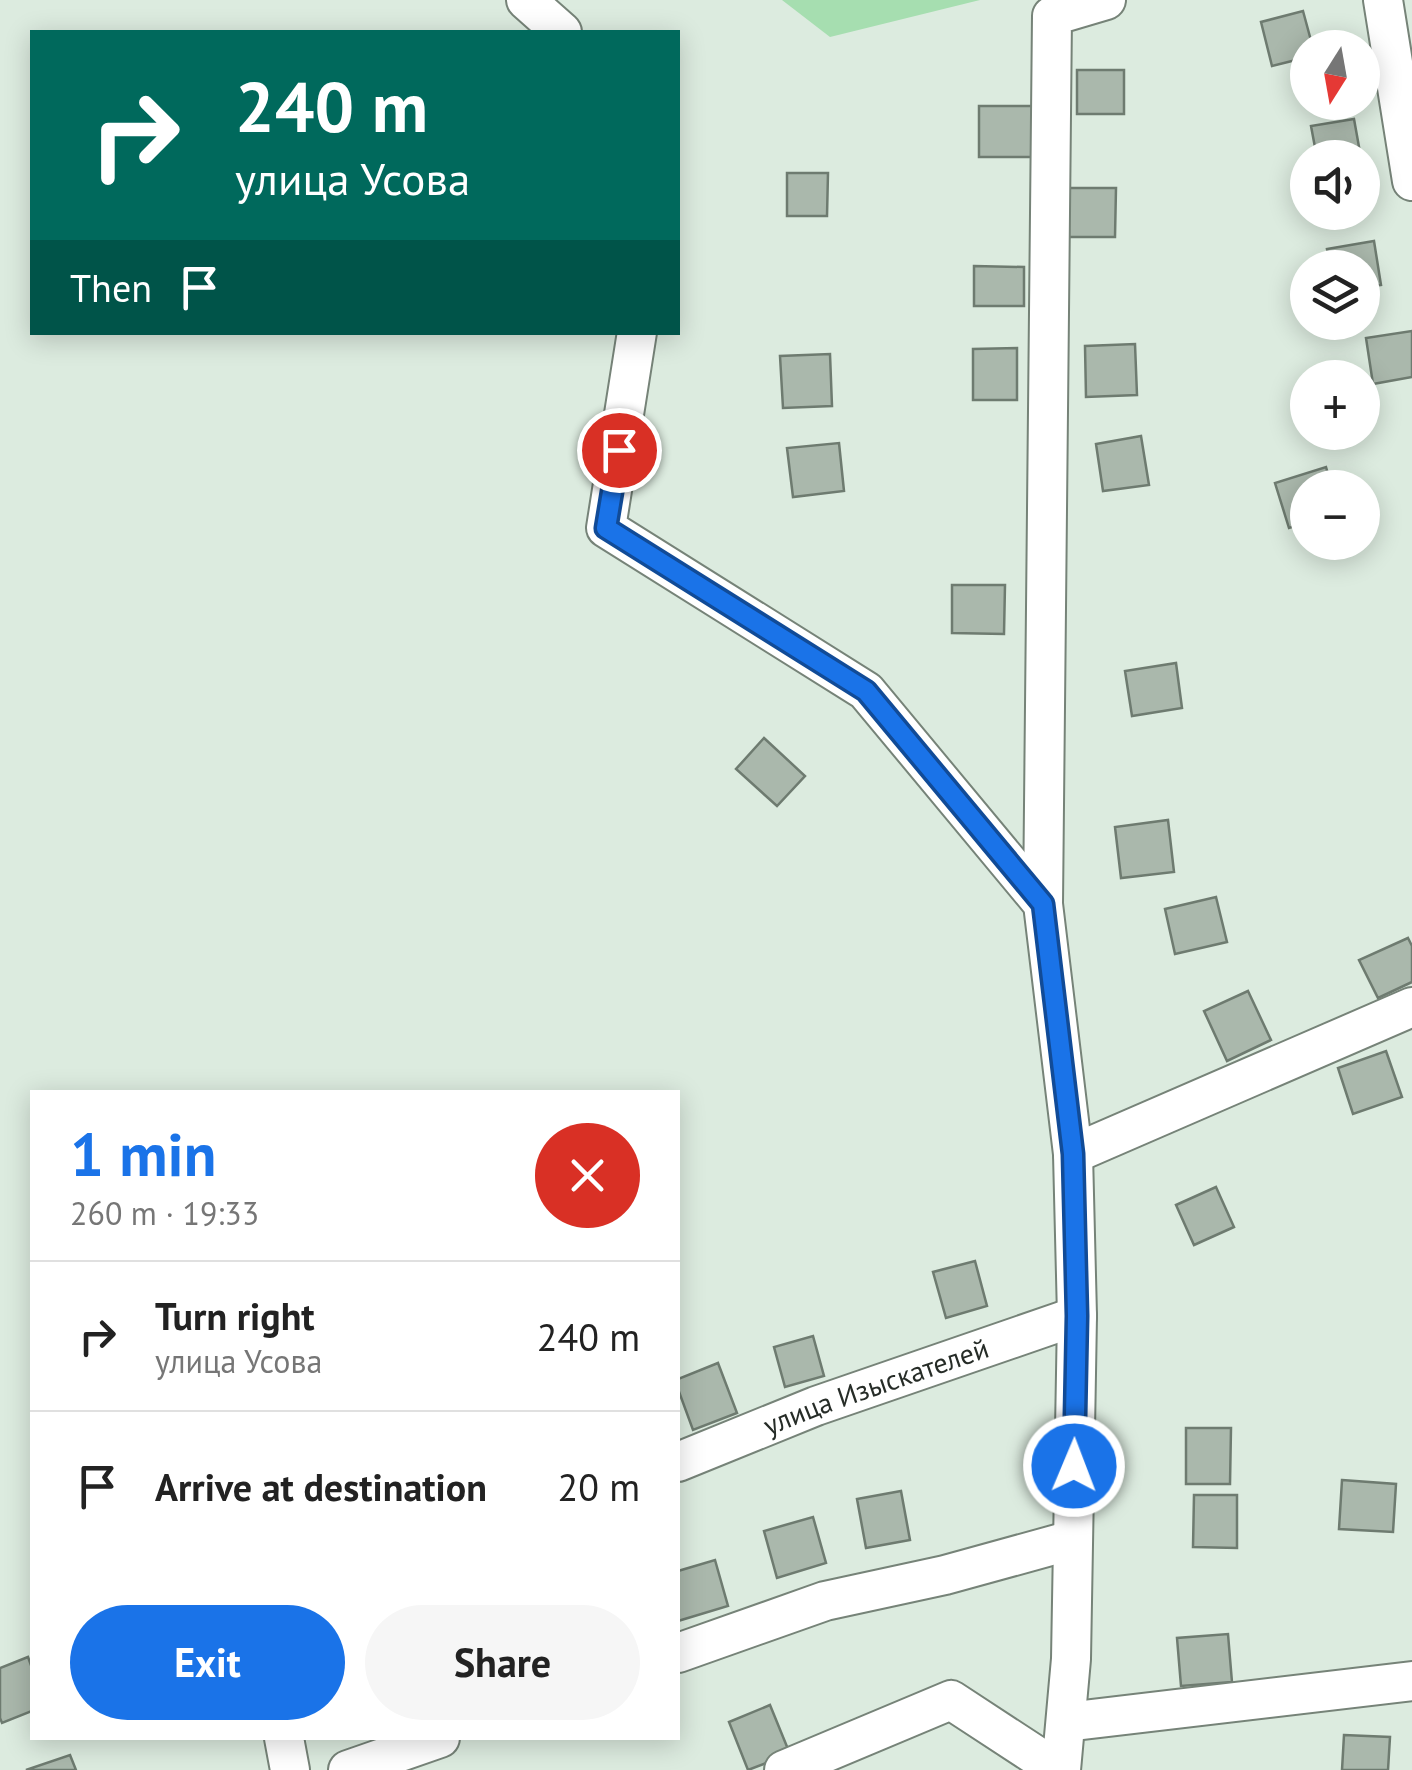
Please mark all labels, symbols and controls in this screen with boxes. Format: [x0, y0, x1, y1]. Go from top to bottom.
north arrow [1290, 30, 1380, 120]
map controls [1290, 30, 1380, 560]
text: 240 m [235, 61, 428, 151]
icon: right [70, 70, 200, 200]
button: sound [1290, 140, 1380, 230]
text: улица Усова [235, 149, 470, 207]
button: layers [1290, 250, 1380, 340]
icon: arrive [172, 260, 227, 315]
text: Then [70, 263, 152, 312]
button: + [1290, 360, 1380, 450]
pin [577, 408, 662, 493]
icon: arrive [592, 423, 647, 478]
button: − [1290, 470, 1380, 560]
text: 1 min [70, 1115, 216, 1193]
button: close [535, 1123, 640, 1228]
text: 260 m · 19:33 [70, 1192, 259, 1234]
text: Turn right [155, 1291, 315, 1340]
icon: right [70, 1309, 125, 1364]
text: 240 m [537, 1312, 640, 1361]
street label: улица Изыскателей [758, 1329, 993, 1443]
text: улица Усова [155, 1340, 322, 1382]
position arrow [1022, 1414, 1126, 1518]
icon: arrive [70, 1459, 125, 1514]
text: Arrive at destination [155, 1462, 487, 1511]
text: 20 m [558, 1462, 640, 1511]
button: Exit [70, 1605, 345, 1720]
button: Share [365, 1605, 640, 1720]

